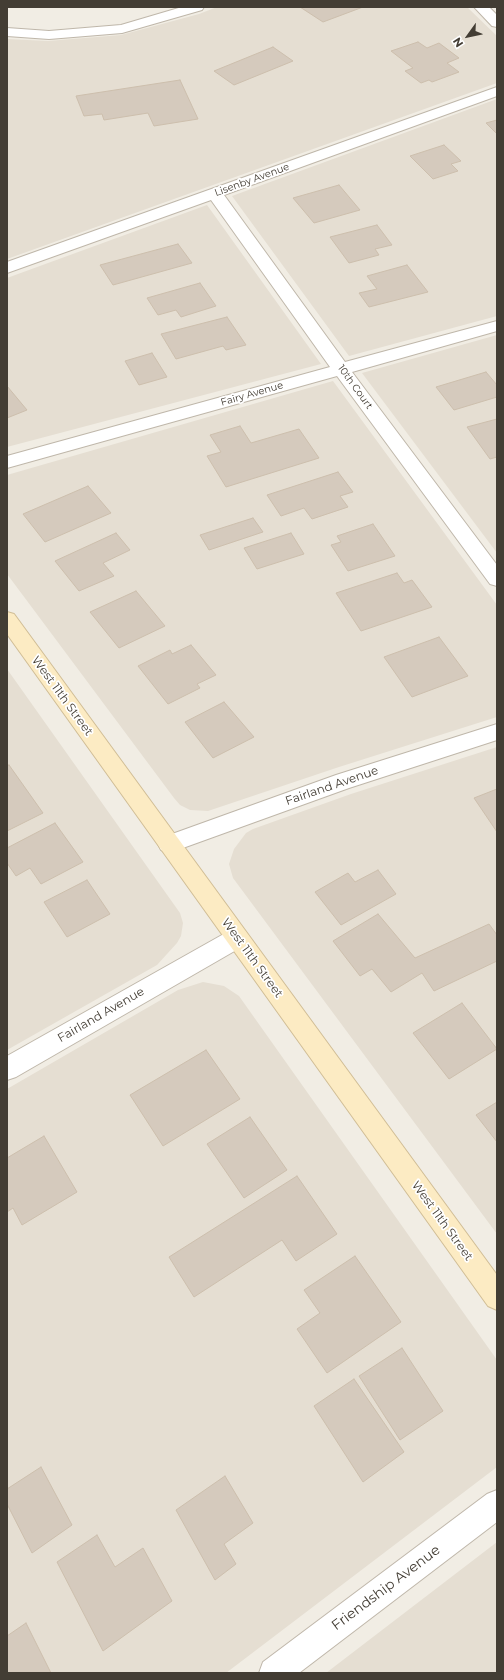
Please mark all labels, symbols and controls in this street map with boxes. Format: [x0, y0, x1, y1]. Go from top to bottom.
north arrow [448, 16, 488, 56]
text: N [450, 35, 466, 50]
street label: Lisenby Avenue [213, 161, 291, 199]
street label: 10th Court [335, 363, 375, 411]
street label: Fairy Avenue [219, 379, 285, 409]
street label: West 11th Street [28, 653, 96, 739]
street label: Fairland Avenue [284, 763, 380, 809]
street label: West 11th Street [218, 915, 286, 1001]
street label: Fairland Avenue [55, 984, 147, 1046]
street label: West 11th Street [408, 1178, 476, 1264]
street label: Friendship Avenue [328, 1542, 444, 1634]

